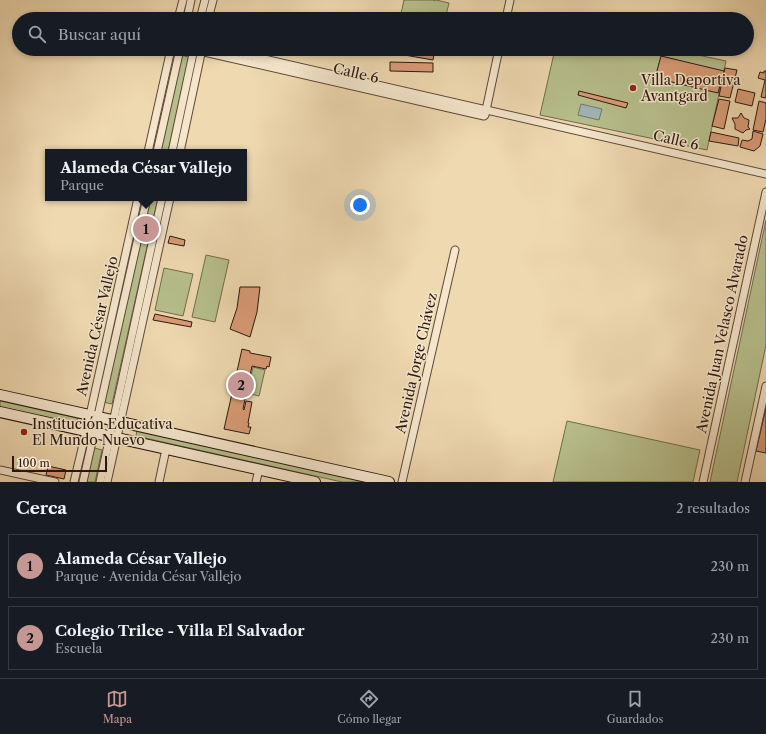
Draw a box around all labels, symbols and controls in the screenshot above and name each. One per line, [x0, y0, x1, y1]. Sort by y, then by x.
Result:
search box [12, 12, 754, 56]
icon: search [26, 23, 48, 45]
text: Buscar aquí [58, 25, 141, 44]
street label: Calle 6 [331, 59, 381, 87]
place label: Villa Deportiva Avantgard [640, 71, 741, 105]
marker: Villa Deportiva Avantgard [628, 83, 638, 93]
street label: Calle 6 [651, 126, 701, 154]
popup [45, 149, 247, 201]
text: Alameda César Vallejo [60, 158, 232, 177]
text: Parque [60, 177, 104, 193]
your location [350, 195, 370, 215]
pin: 1 [133, 214, 159, 244]
street label: Avenida Juan Velasco Alvarado [692, 233, 752, 436]
street label: Avenida César Vallejo [72, 254, 122, 399]
street label: Avenida Jorge Chávez [391, 291, 441, 436]
pin: 2 [228, 370, 254, 400]
place label: Institución Educativa El Mundo Nuevo [32, 415, 173, 449]
marker: Institución Educativa El Mundo Nuevo [19, 427, 29, 437]
scale bar [12, 454, 107, 473]
text: 100 m [18, 456, 50, 470]
text: Cerca [16, 498, 67, 518]
text: 2 resultados [676, 500, 750, 516]
text: Alameda César Vallejo [55, 549, 227, 568]
text: 1 [27, 558, 33, 574]
text: 230 m [711, 558, 749, 574]
text: Parque · Avenida César Vallejo [55, 568, 241, 584]
text: Colegio Trilce - Villa El Salvador [55, 621, 305, 640]
text: 2 [26, 630, 34, 646]
text: 230 m [711, 630, 749, 646]
text: Escuela [55, 640, 102, 656]
tab: Mapa [103, 688, 132, 726]
tab: Cómo llegar [337, 688, 401, 726]
tab: Guardados [607, 688, 663, 726]

